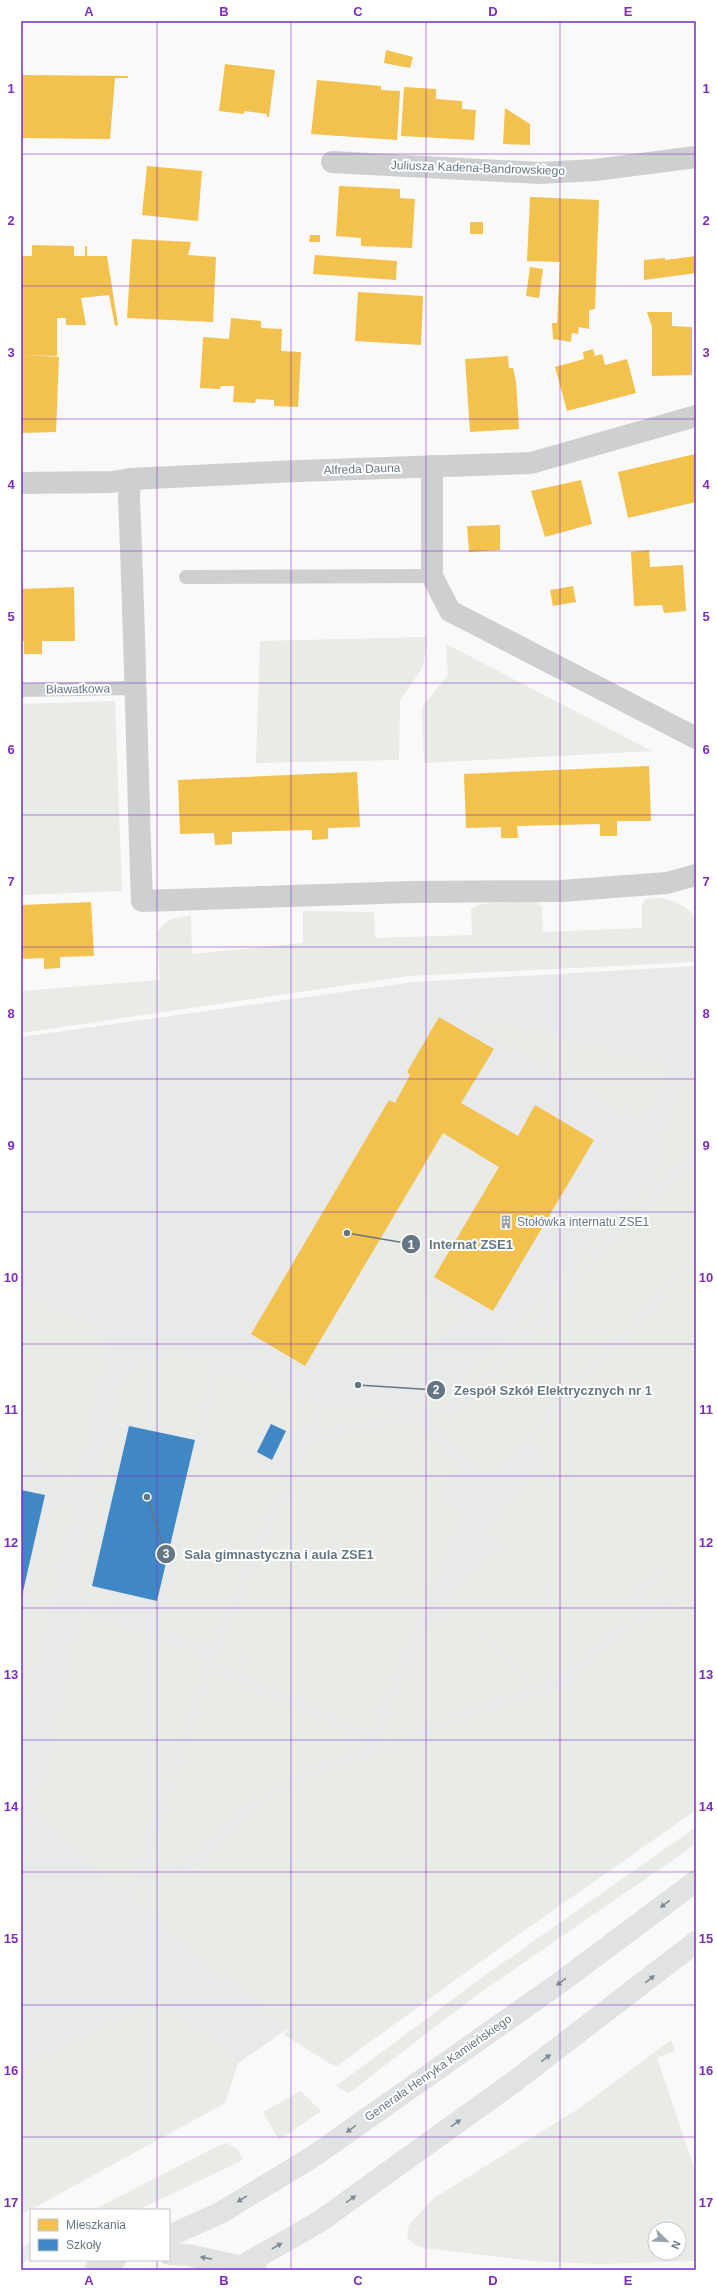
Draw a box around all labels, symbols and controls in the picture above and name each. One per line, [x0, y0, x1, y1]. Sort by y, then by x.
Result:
text: A [84, 4, 94, 19]
text: B [219, 4, 229, 19]
text: C [353, 4, 363, 19]
text: D [488, 4, 498, 19]
text: E [624, 4, 633, 19]
text: 1 [7, 81, 15, 96]
text: 1 [702, 81, 710, 96]
street label: Juliusza Kadena-Bandrowskiego [391, 158, 566, 178]
text: 2 [7, 213, 15, 228]
text: 2 [702, 213, 710, 228]
text: 3 [7, 345, 15, 360]
text: 3 [702, 345, 710, 360]
street label: Alfreda Dauna [323, 461, 401, 477]
text: 4 [7, 477, 15, 492]
text: 4 [702, 477, 710, 492]
text: 5 [7, 609, 15, 624]
text: 5 [702, 609, 710, 624]
street label: Bławatkowa [46, 681, 110, 697]
text: 6 [7, 742, 15, 757]
text: 6 [702, 742, 710, 757]
text: 7 [7, 874, 15, 889]
text: 7 [702, 874, 710, 889]
text: 8 [7, 1006, 15, 1021]
text: 8 [702, 1006, 710, 1021]
text: 9 [7, 1138, 15, 1153]
text: 9 [702, 1138, 710, 1153]
building icon: Stołówka internatu ZSE1 [498, 1214, 514, 1230]
place label: Stołówka internatu ZSE1 [517, 1215, 649, 1229]
callout: Internat ZSE1 [401, 1232, 521, 1257]
text: Internat ZSE1 [429, 1237, 513, 1252]
text: 1 [408, 1238, 415, 1252]
text: 10 [4, 1270, 18, 1285]
text: 10 [699, 1270, 713, 1285]
callout: Zespół Szkół Elektrycznych nr 1 [426, 1378, 660, 1403]
text: 2 [433, 1383, 440, 1397]
text: Zespół Szkół Elektrycznych nr 1 [454, 1383, 652, 1398]
text: 11 [4, 1402, 18, 1417]
text: 11 [699, 1402, 713, 1417]
text: 12 [4, 1535, 18, 1550]
text: 12 [699, 1535, 713, 1550]
callout: Sala gimnastyczna i aula ZSE1 [156, 1542, 382, 1567]
text: 3 [163, 1547, 170, 1561]
text: Sala gimnastyczna i aula ZSE1 [184, 1547, 374, 1562]
text: 13 [4, 1667, 18, 1682]
text: 13 [699, 1667, 713, 1682]
text: 14 [4, 1799, 19, 1814]
text: 14 [699, 1799, 714, 1814]
one-way arrow [659, 1900, 670, 1909]
text: 15 [4, 1931, 18, 1946]
text: 15 [699, 1931, 713, 1946]
one-way arrow [644, 1975, 655, 1984]
one-way arrow [555, 1978, 566, 1986]
street label: Generała Henryka Kamieńskiego [362, 2012, 514, 2124]
one-way arrow [541, 2053, 552, 2062]
text: 16 [4, 2063, 18, 2078]
text: 16 [699, 2063, 713, 2078]
one-way arrow [451, 2119, 462, 2127]
one-way arrow [345, 2125, 356, 2133]
text: 17 [4, 2195, 18, 2210]
one-way arrow [345, 2195, 356, 2203]
text: 17 [699, 2195, 713, 2210]
one-way arrow [236, 2196, 248, 2203]
legend [30, 2209, 170, 2261]
text: Mieszkania [66, 2218, 126, 2232]
north arrow [647, 2221, 687, 2261]
text: Szkoły [66, 2238, 101, 2252]
text: N [669, 2239, 683, 2251]
one-way arrow [271, 2243, 283, 2250]
one-way arrow [200, 2255, 212, 2261]
text: A [84, 2273, 94, 2288]
text: B [219, 2273, 229, 2288]
text: C [353, 2273, 363, 2288]
text: D [488, 2273, 498, 2288]
text: E [624, 2273, 633, 2288]

